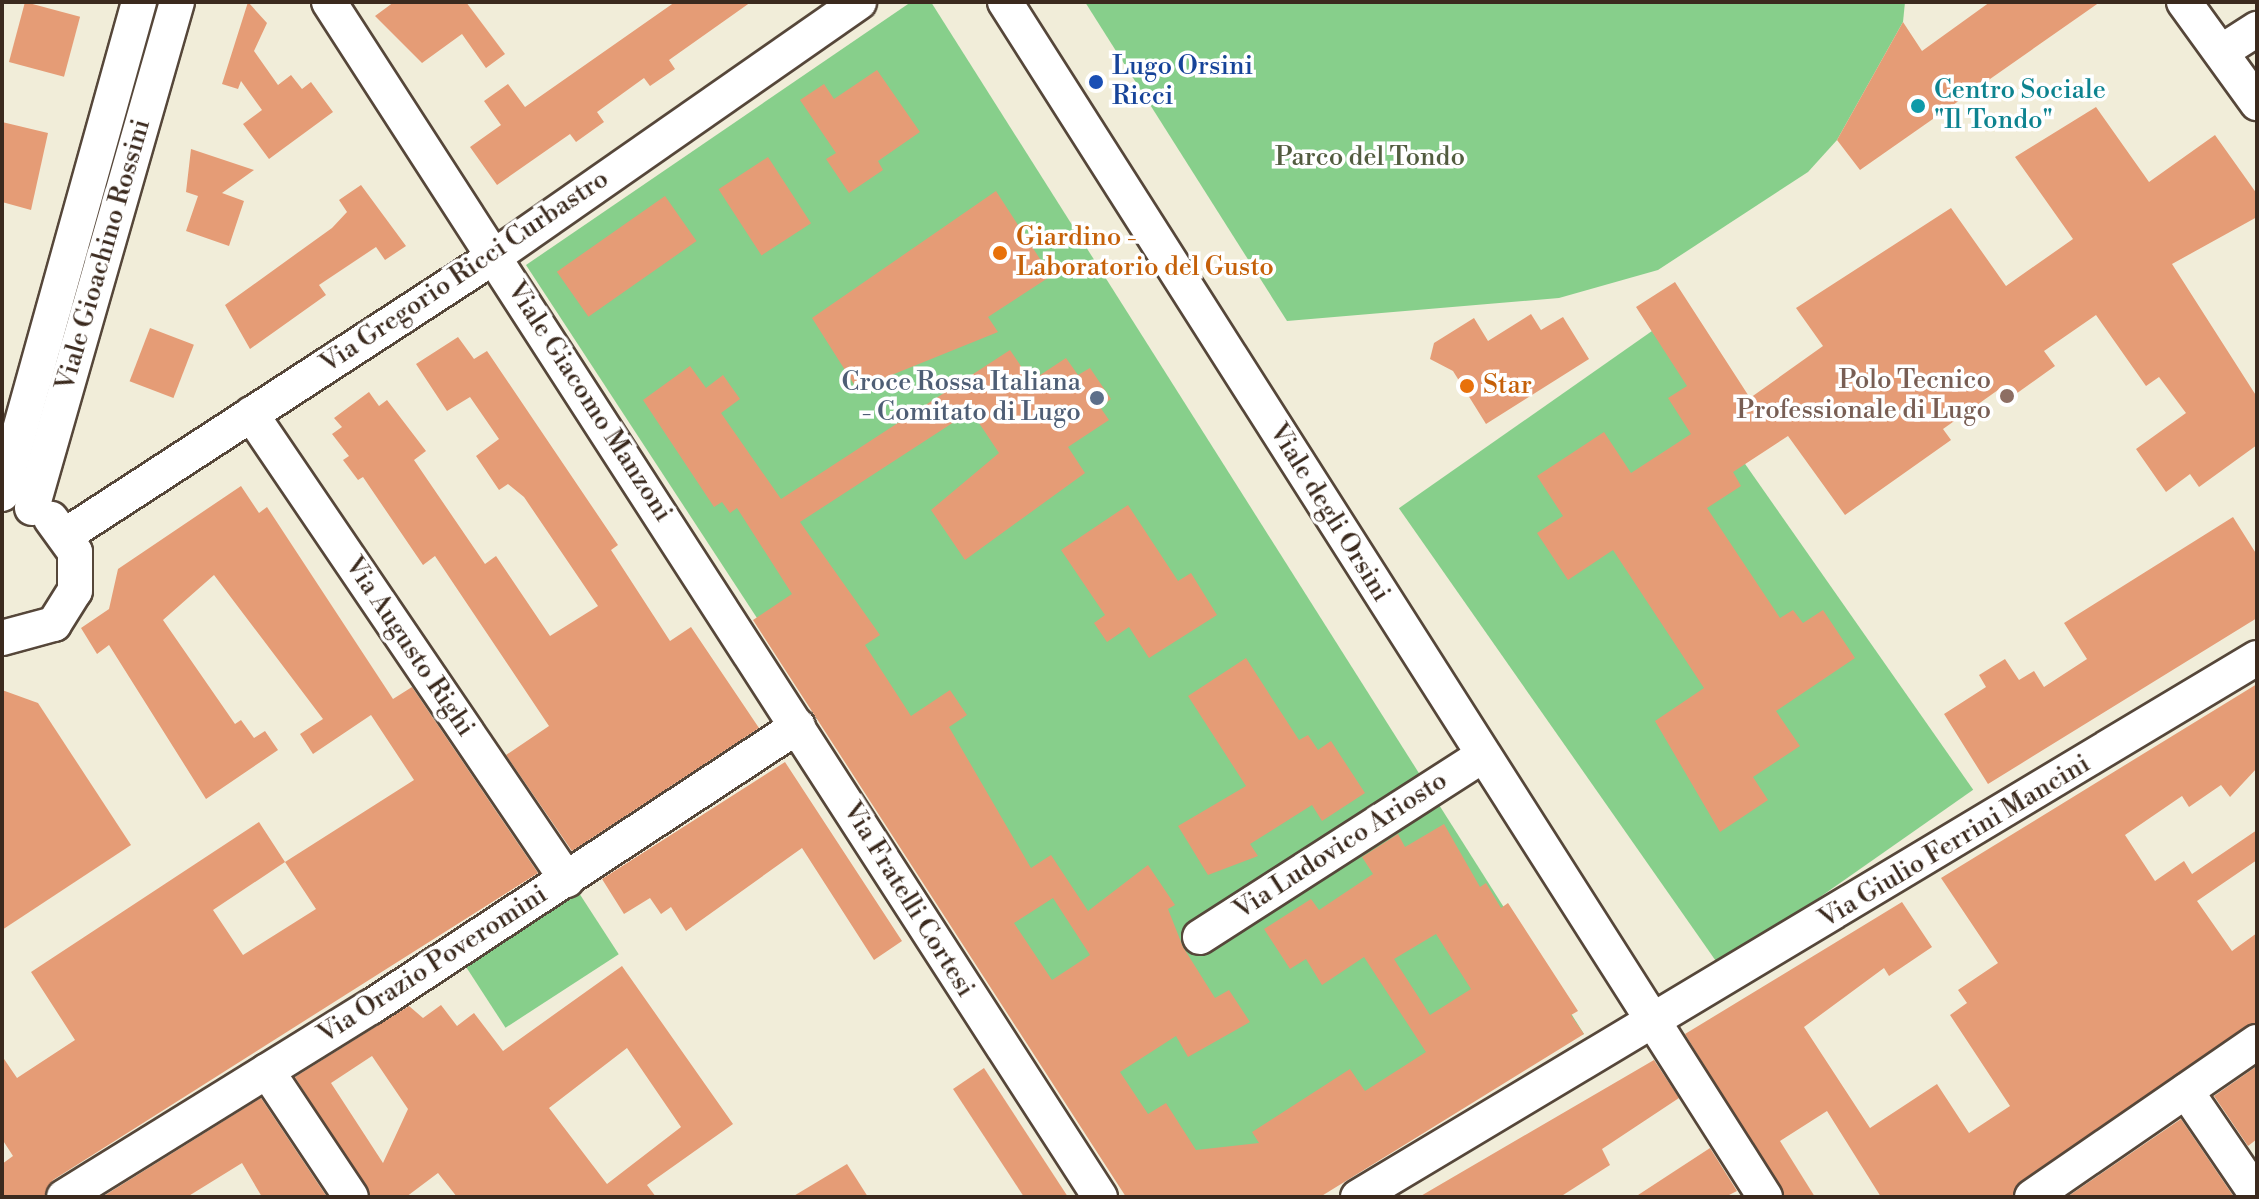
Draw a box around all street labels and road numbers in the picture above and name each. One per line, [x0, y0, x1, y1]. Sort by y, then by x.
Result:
street label: Viale Gioachino Rossini [50, 116, 158, 394]
street label: Via Gregorio Ricci Curbastro [315, 164, 615, 380]
street label: Viale Giacomo Manzoni [500, 276, 678, 528]
street label: Viale degli Orsini [1262, 418, 1396, 608]
street label: Via Augusto Righi [337, 551, 481, 743]
street label: Via Giulio Ferrini Mancini [1814, 749, 2096, 935]
street label: Via Ludovico Ariosto [1229, 765, 1453, 927]
street label: Via Fratelli Cortesi [836, 797, 980, 1003]
street label: Via Orazio Poveromini [313, 879, 553, 1051]

